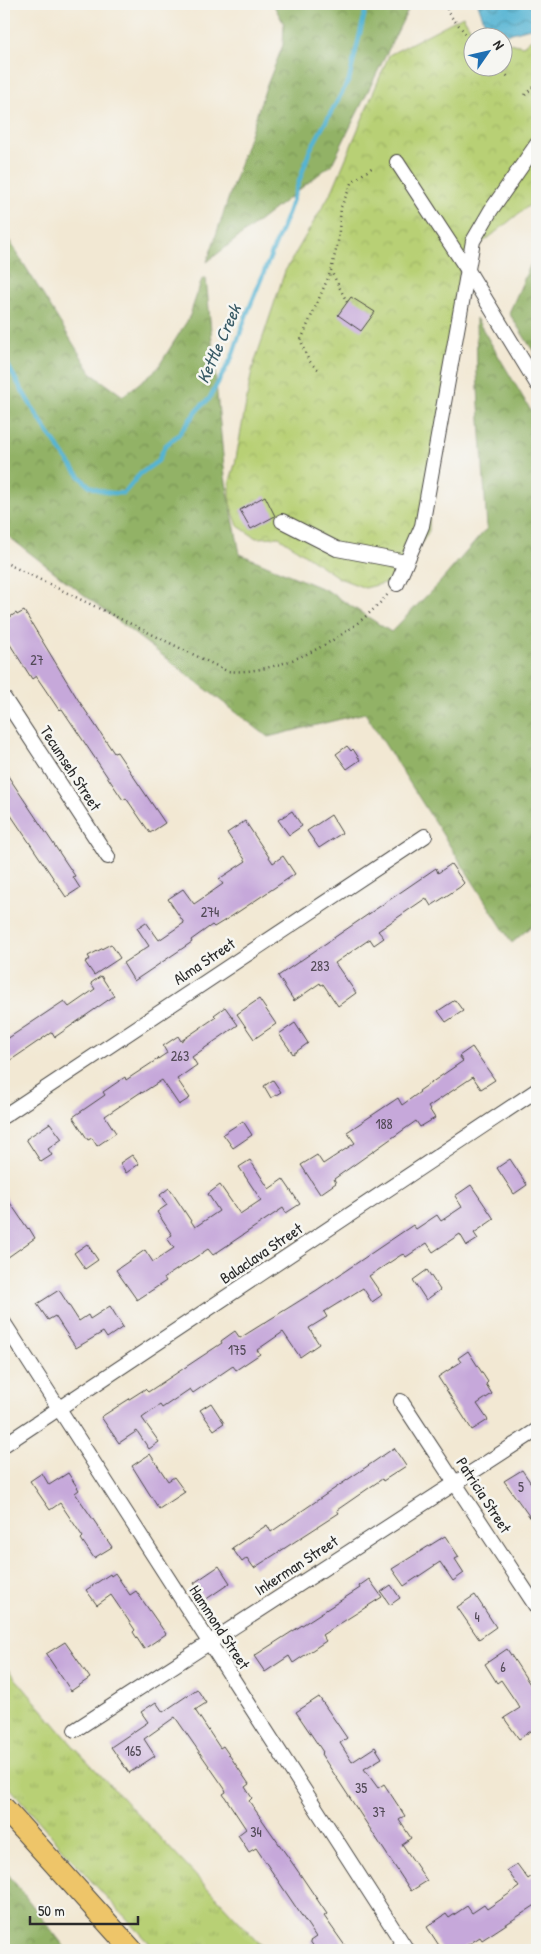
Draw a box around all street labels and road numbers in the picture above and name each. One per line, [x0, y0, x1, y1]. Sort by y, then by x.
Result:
street label: Tecumseh Street [35, 721, 107, 815]
street label: Alma Street [169, 932, 240, 990]
street label: Balaclava Street [215, 1217, 307, 1289]
street label: Patricia Street [451, 1453, 517, 1538]
street label: Inkerman Street [250, 1530, 342, 1600]
street label: Hammond Street [185, 1581, 256, 1674]

